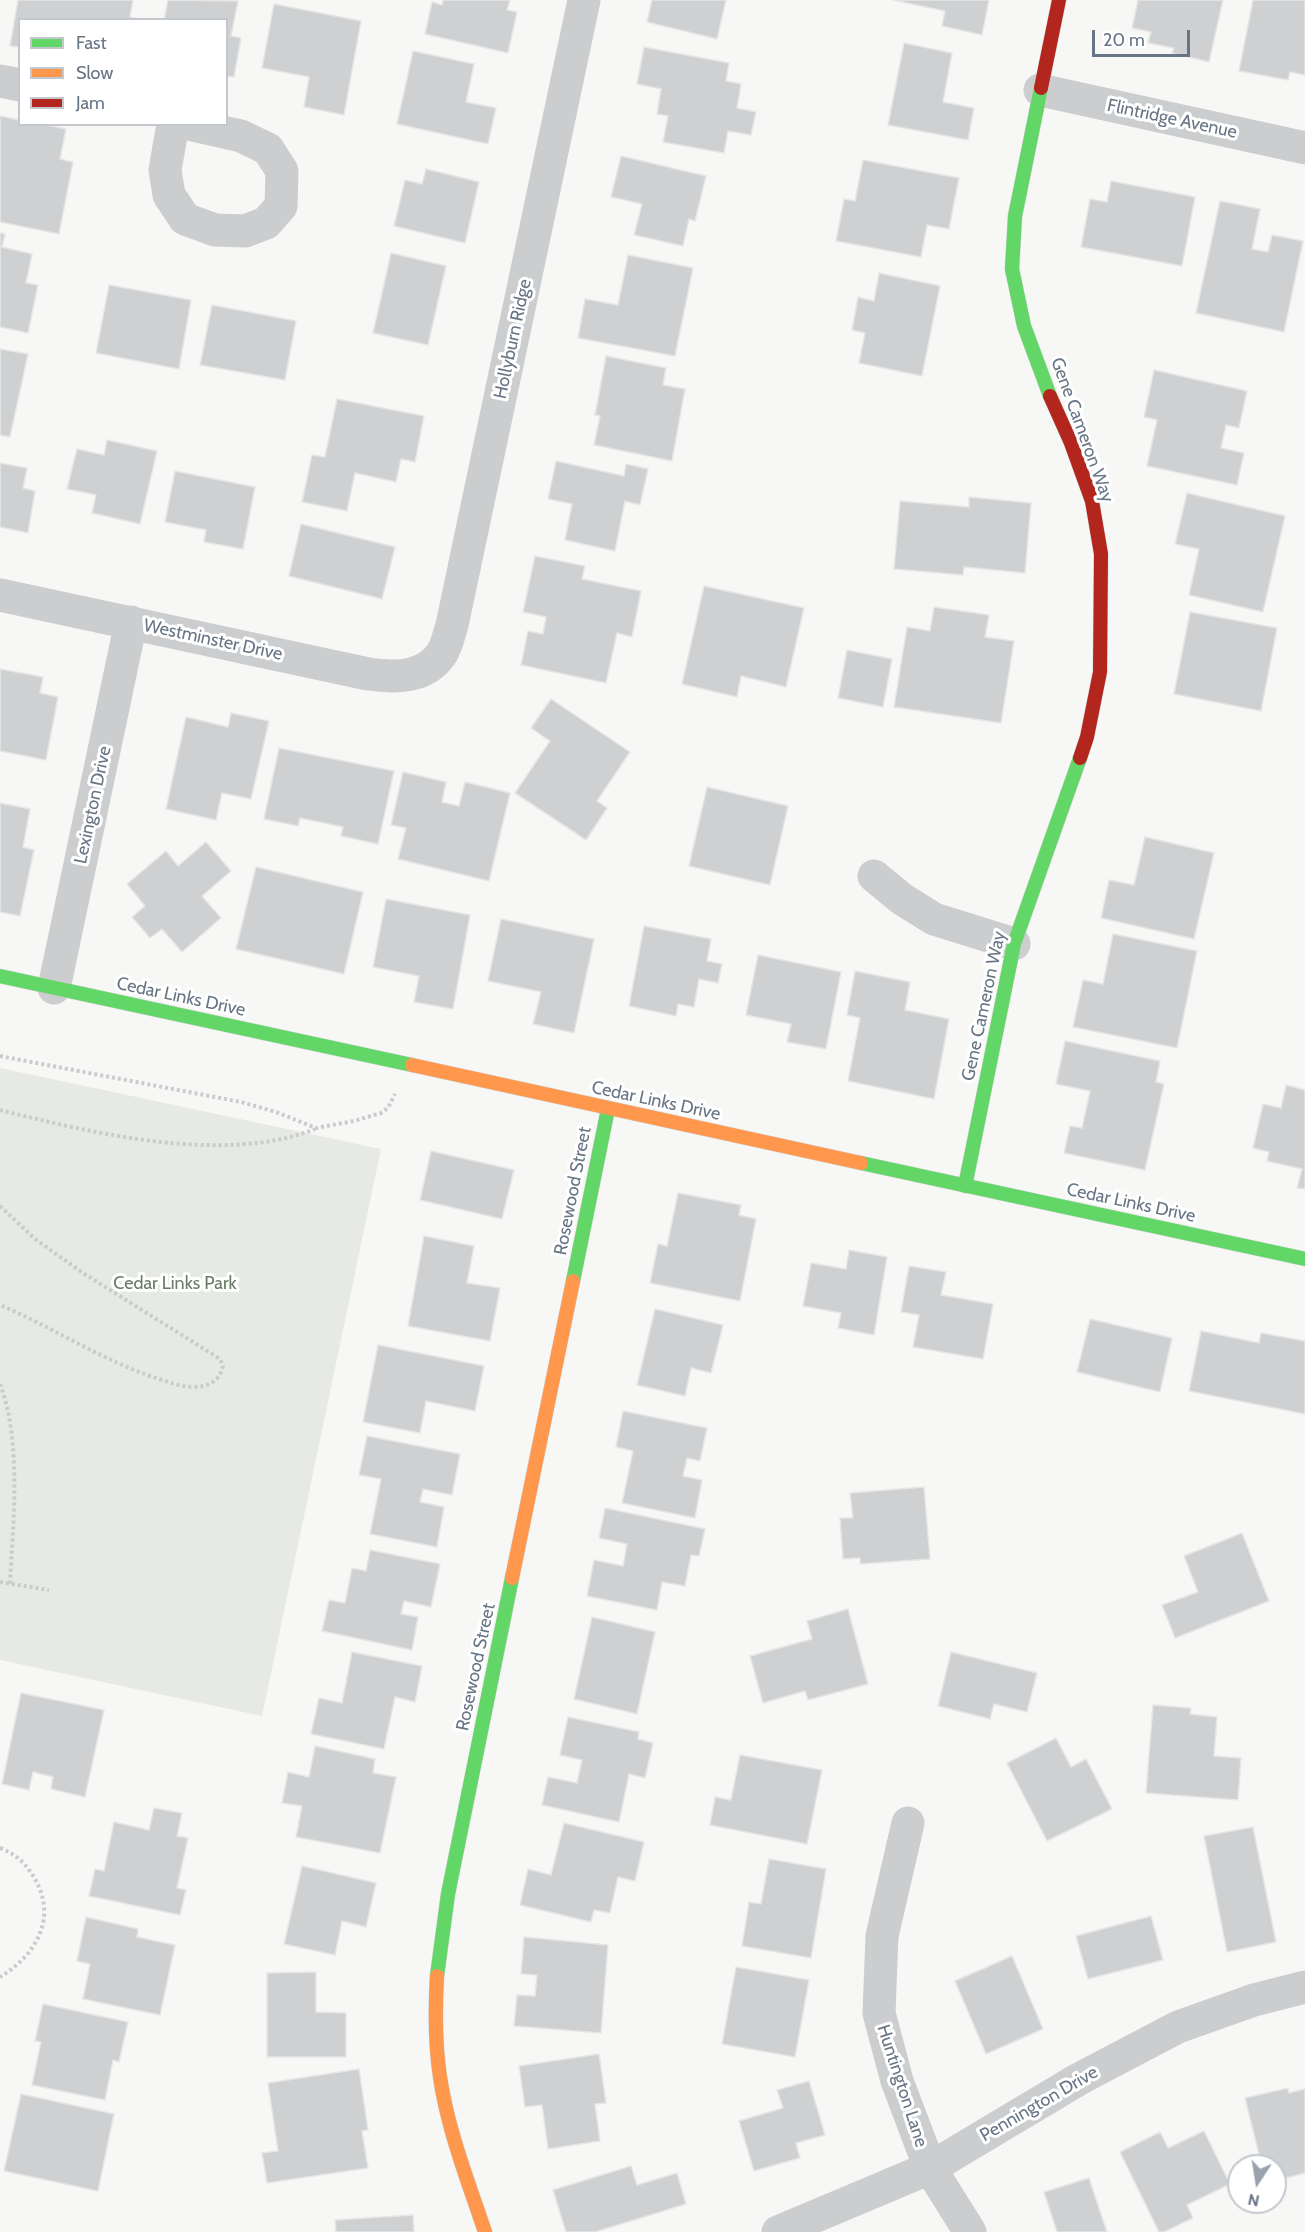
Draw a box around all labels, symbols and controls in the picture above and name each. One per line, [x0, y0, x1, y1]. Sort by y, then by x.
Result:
legend [18, 18, 228, 126]
scale bar [1095, 18, 1192, 56]
text: 20 m [1103, 29, 1145, 51]
text: Fast [76, 32, 107, 54]
text: Slow [76, 62, 113, 84]
text: Jam [76, 92, 105, 114]
street label: Flintridge Avenue [1105, 95, 1239, 143]
street label: Hollyburn Ridge [490, 277, 536, 401]
street label: Gene Cameron Way [1046, 355, 1118, 505]
street label: Westminster Drive [142, 615, 284, 665]
street label: Lexington Drive [70, 744, 116, 866]
street label: Gene Cameron Way [958, 929, 1010, 1083]
street label: Cedar Links Drive [115, 973, 247, 1021]
street label: Cedar Links Drive [590, 1077, 722, 1125]
street label: Rosewood Street [550, 1125, 596, 1257]
street label: Cedar Links Drive [1065, 1179, 1197, 1227]
park label: Cedar Links Park [113, 1273, 237, 1295]
street label: Rosewood Street [452, 1601, 500, 1733]
street label: Huntington Lane [872, 2022, 932, 2150]
street label: Pennington Drive [976, 2061, 1102, 2147]
north arrow [1227, 2154, 1287, 2214]
text: N [1246, 2190, 1261, 2211]

